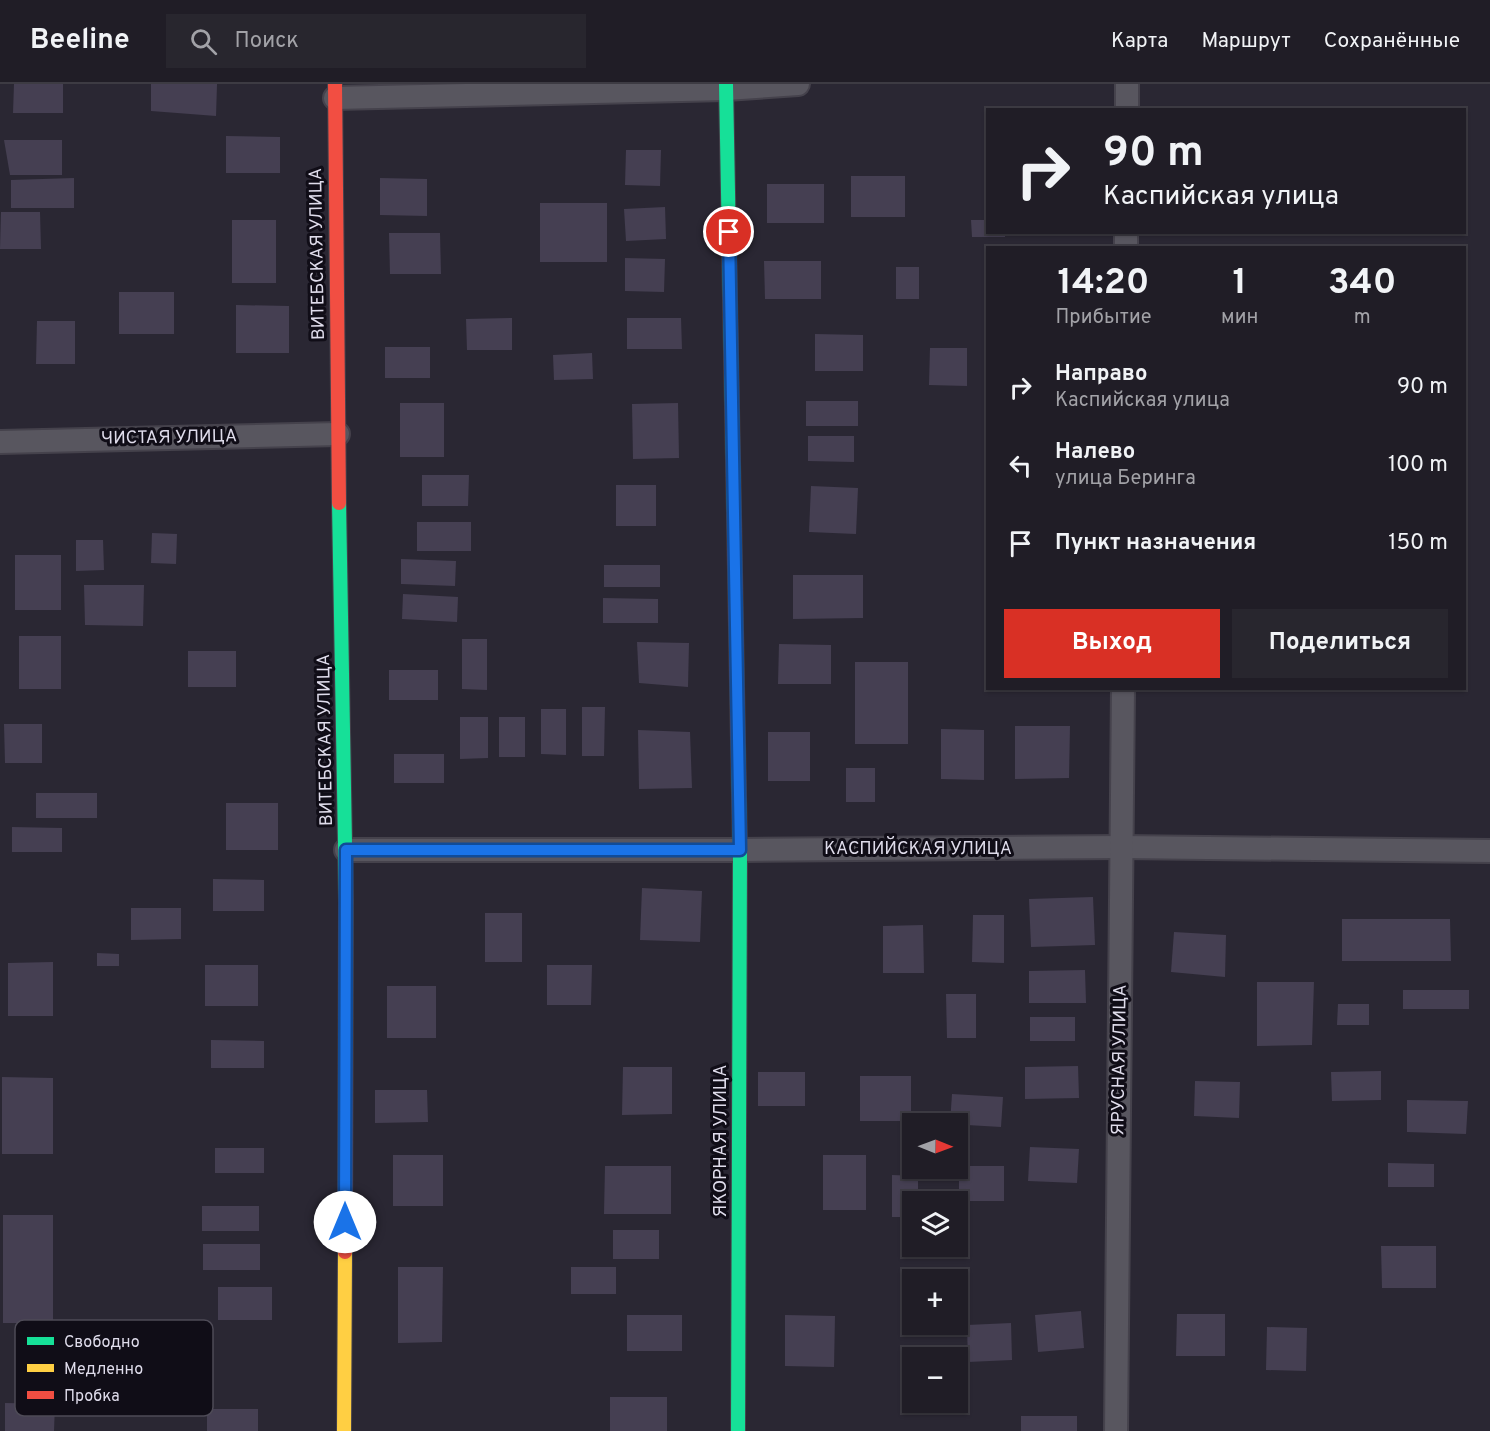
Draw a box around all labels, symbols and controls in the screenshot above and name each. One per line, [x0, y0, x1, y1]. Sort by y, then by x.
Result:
search box [166, 14, 586, 68]
text: Beeline [30, 23, 130, 59]
icon: search [187, 25, 220, 58]
text: Поиск [235, 28, 299, 55]
text: Карта [1111, 28, 1168, 55]
text: Маршрут [1201, 28, 1291, 55]
text: Сохранённые [1324, 28, 1460, 55]
text: 90 m [1103, 128, 1204, 181]
icon: right [1004, 132, 1082, 210]
street label: ВИТЕБСКАЯ УЛИЦА [305, 168, 331, 340]
text: Каспийская улица [1103, 180, 1339, 214]
pin [703, 206, 754, 257]
icon: arrive [712, 215, 745, 248]
text: 14:20 [1058, 261, 1150, 307]
text: 1 [1233, 261, 1247, 307]
text: 340 [1328, 261, 1396, 307]
text: Прибытие [1056, 305, 1152, 331]
text: мин [1221, 305, 1258, 331]
text: m [1354, 305, 1371, 331]
text: Направо [1055, 361, 1147, 388]
icon: right [1004, 371, 1037, 404]
text: 90 m [1397, 374, 1448, 401]
text: Каспийская улица [1055, 388, 1230, 414]
street label: ЧИСТАЯ УЛИЦА [101, 425, 237, 451]
text: Налево [1055, 439, 1135, 466]
icon: left [1004, 449, 1037, 482]
text: 100 m [1388, 452, 1448, 479]
text: улица Беринга [1055, 466, 1196, 492]
icon: arrive [1004, 527, 1037, 560]
text: Пункт назначения [1055, 530, 1256, 557]
text: 150 m [1388, 530, 1448, 557]
button: Выход [1004, 609, 1220, 678]
button: Поделиться [1232, 609, 1448, 678]
street label: ВИТЕБСКАЯ УЛИЦА [313, 654, 339, 826]
street label: КАСПИЙСКАЯ УЛИЦА [824, 836, 1012, 861]
street label: ЯРУСНАЯ УЛИЦА [1107, 984, 1133, 1136]
street label: ЯКОРНАЯ УЛИЦА [710, 1065, 733, 1217]
north arrow [902, 1113, 968, 1179]
map controls [902, 1113, 968, 1413]
position arrow [313, 1190, 377, 1254]
button: layers [902, 1191, 968, 1257]
button: + [902, 1269, 968, 1335]
legend [15, 1320, 213, 1416]
text: Свободно [64, 1333, 140, 1353]
button: − [902, 1347, 968, 1413]
text: Медленно [64, 1360, 143, 1380]
text: Пробка [64, 1387, 120, 1407]

